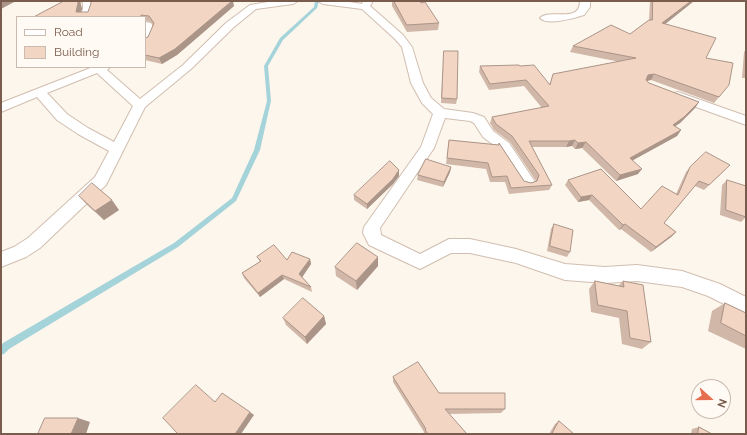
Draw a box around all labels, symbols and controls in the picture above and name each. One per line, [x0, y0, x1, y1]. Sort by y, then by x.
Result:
legend [16, 16, 146, 68]
text: Road [54, 25, 83, 39]
text: Building [54, 45, 100, 59]
north arrow [691, 379, 731, 419]
text: N [714, 397, 729, 409]

